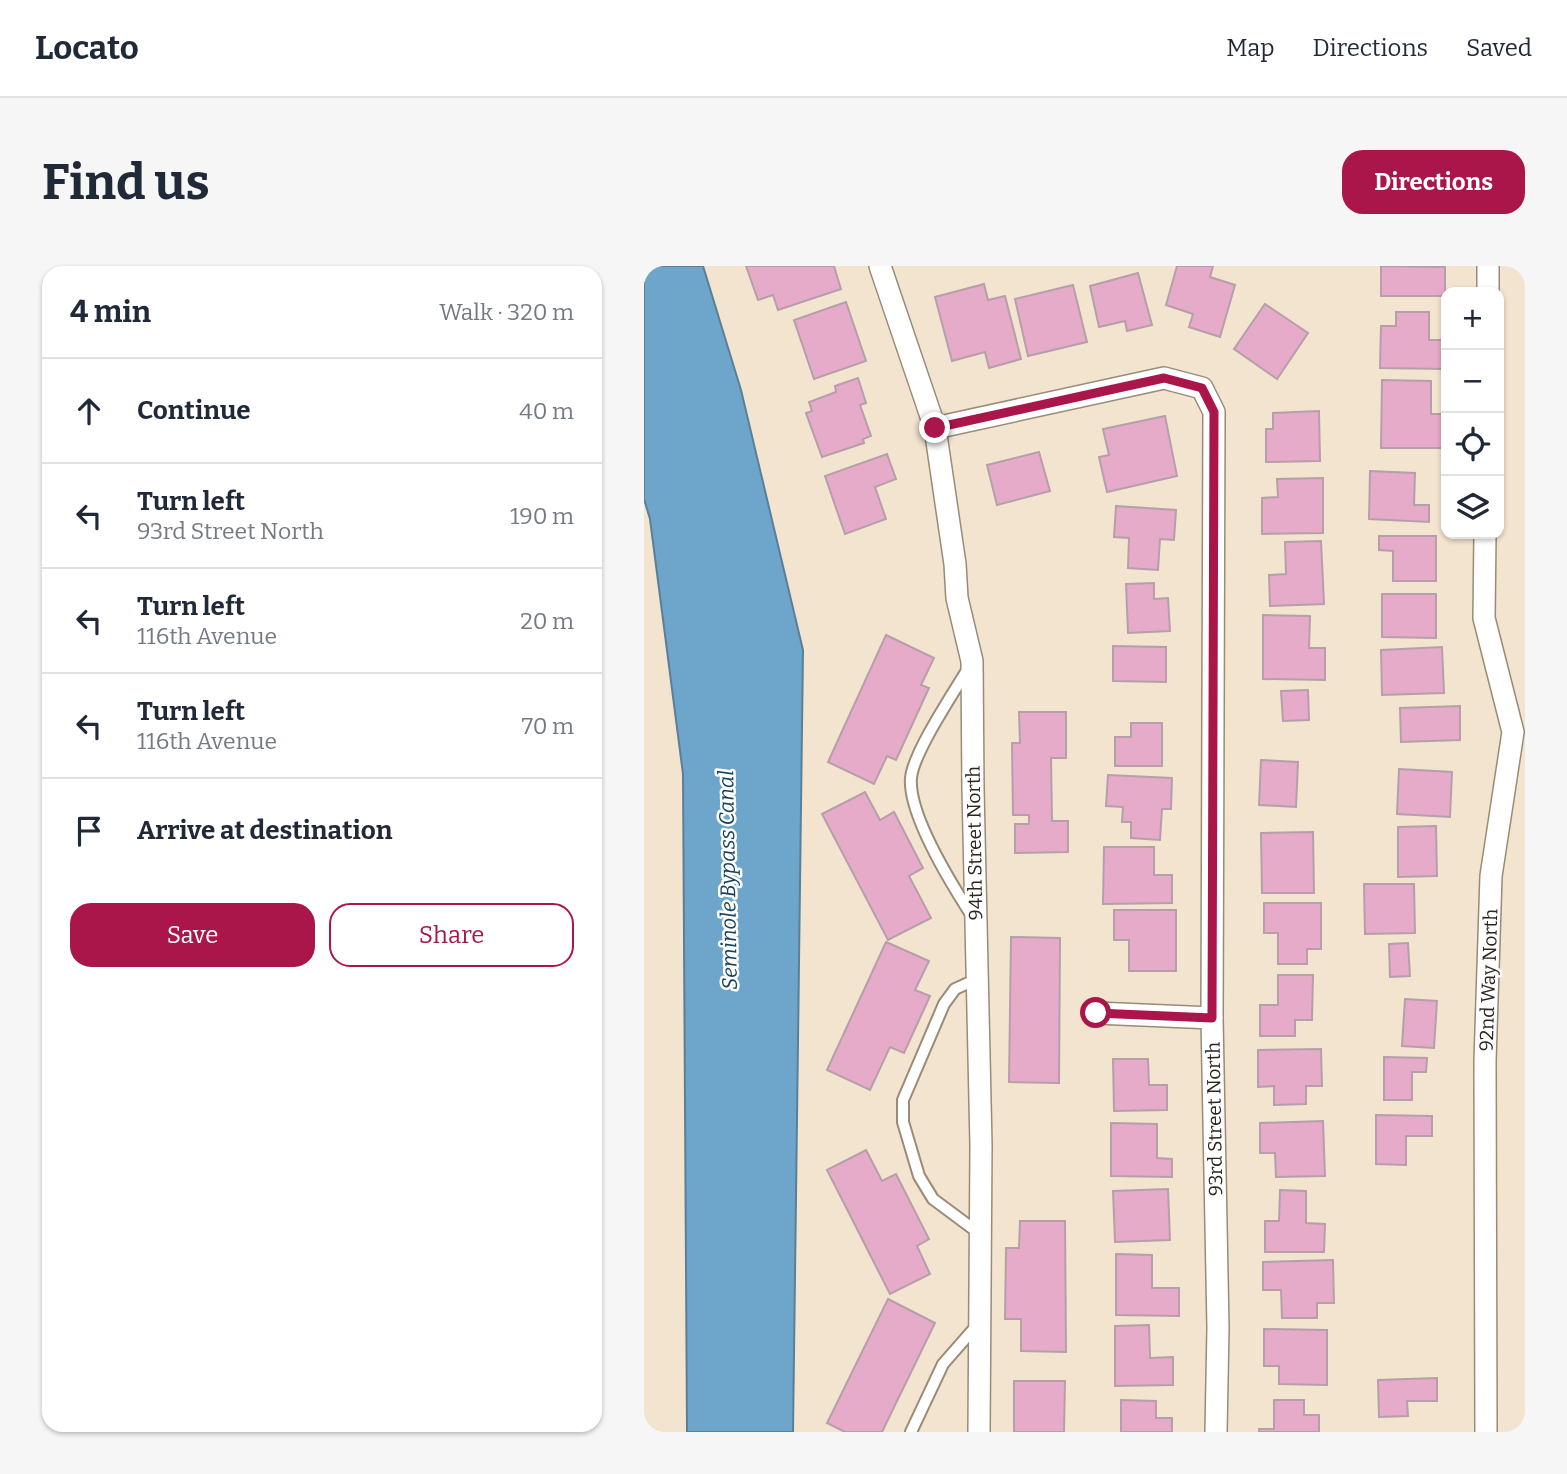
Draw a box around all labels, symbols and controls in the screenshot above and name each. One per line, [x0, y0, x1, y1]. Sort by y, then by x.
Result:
text: Locato [35, 28, 139, 68]
text: Map [1226, 34, 1275, 62]
text: Directions [1313, 34, 1428, 62]
text: Saved [1466, 34, 1532, 62]
button: Directions [1342, 150, 1525, 214]
text: Find us [42, 153, 210, 212]
map controls [1441, 287, 1504, 539]
button: + [1441, 287, 1504, 350]
text: 4 min [70, 294, 151, 330]
text: Walk · 320 m [439, 298, 574, 326]
button: − [1441, 350, 1504, 413]
icon: ahead [70, 392, 108, 430]
text: Continue [137, 395, 251, 426]
text: 40 m [519, 397, 574, 425]
route end [919, 412, 950, 443]
button: locate [1441, 413, 1504, 476]
button: layers [1441, 476, 1504, 539]
text: Turn left [137, 486, 245, 517]
icon: left [70, 497, 108, 535]
text: 190 m [510, 502, 574, 530]
text: 93rd Street North [137, 517, 324, 545]
text: Turn left [137, 591, 245, 622]
icon: left [70, 602, 108, 640]
text: 20 m [520, 607, 574, 635]
text: 116th Avenue [137, 622, 277, 650]
text: Turn left [137, 696, 245, 727]
icon: left [70, 707, 108, 745]
text: 70 m [522, 712, 574, 740]
text: 116th Avenue [137, 727, 277, 755]
street label: 94th Street North [962, 765, 987, 920]
water label: Seminole Bypass Canal [713, 770, 743, 990]
icon: arrive [70, 812, 108, 850]
text: Arrive at destination [137, 815, 392, 846]
button: Save [70, 903, 315, 967]
button: Share [329, 903, 574, 967]
street label: 92nd Way North [1475, 908, 1502, 1052]
route start [1080, 997, 1111, 1028]
street label: 93rd Street North [1202, 1042, 1227, 1196]

